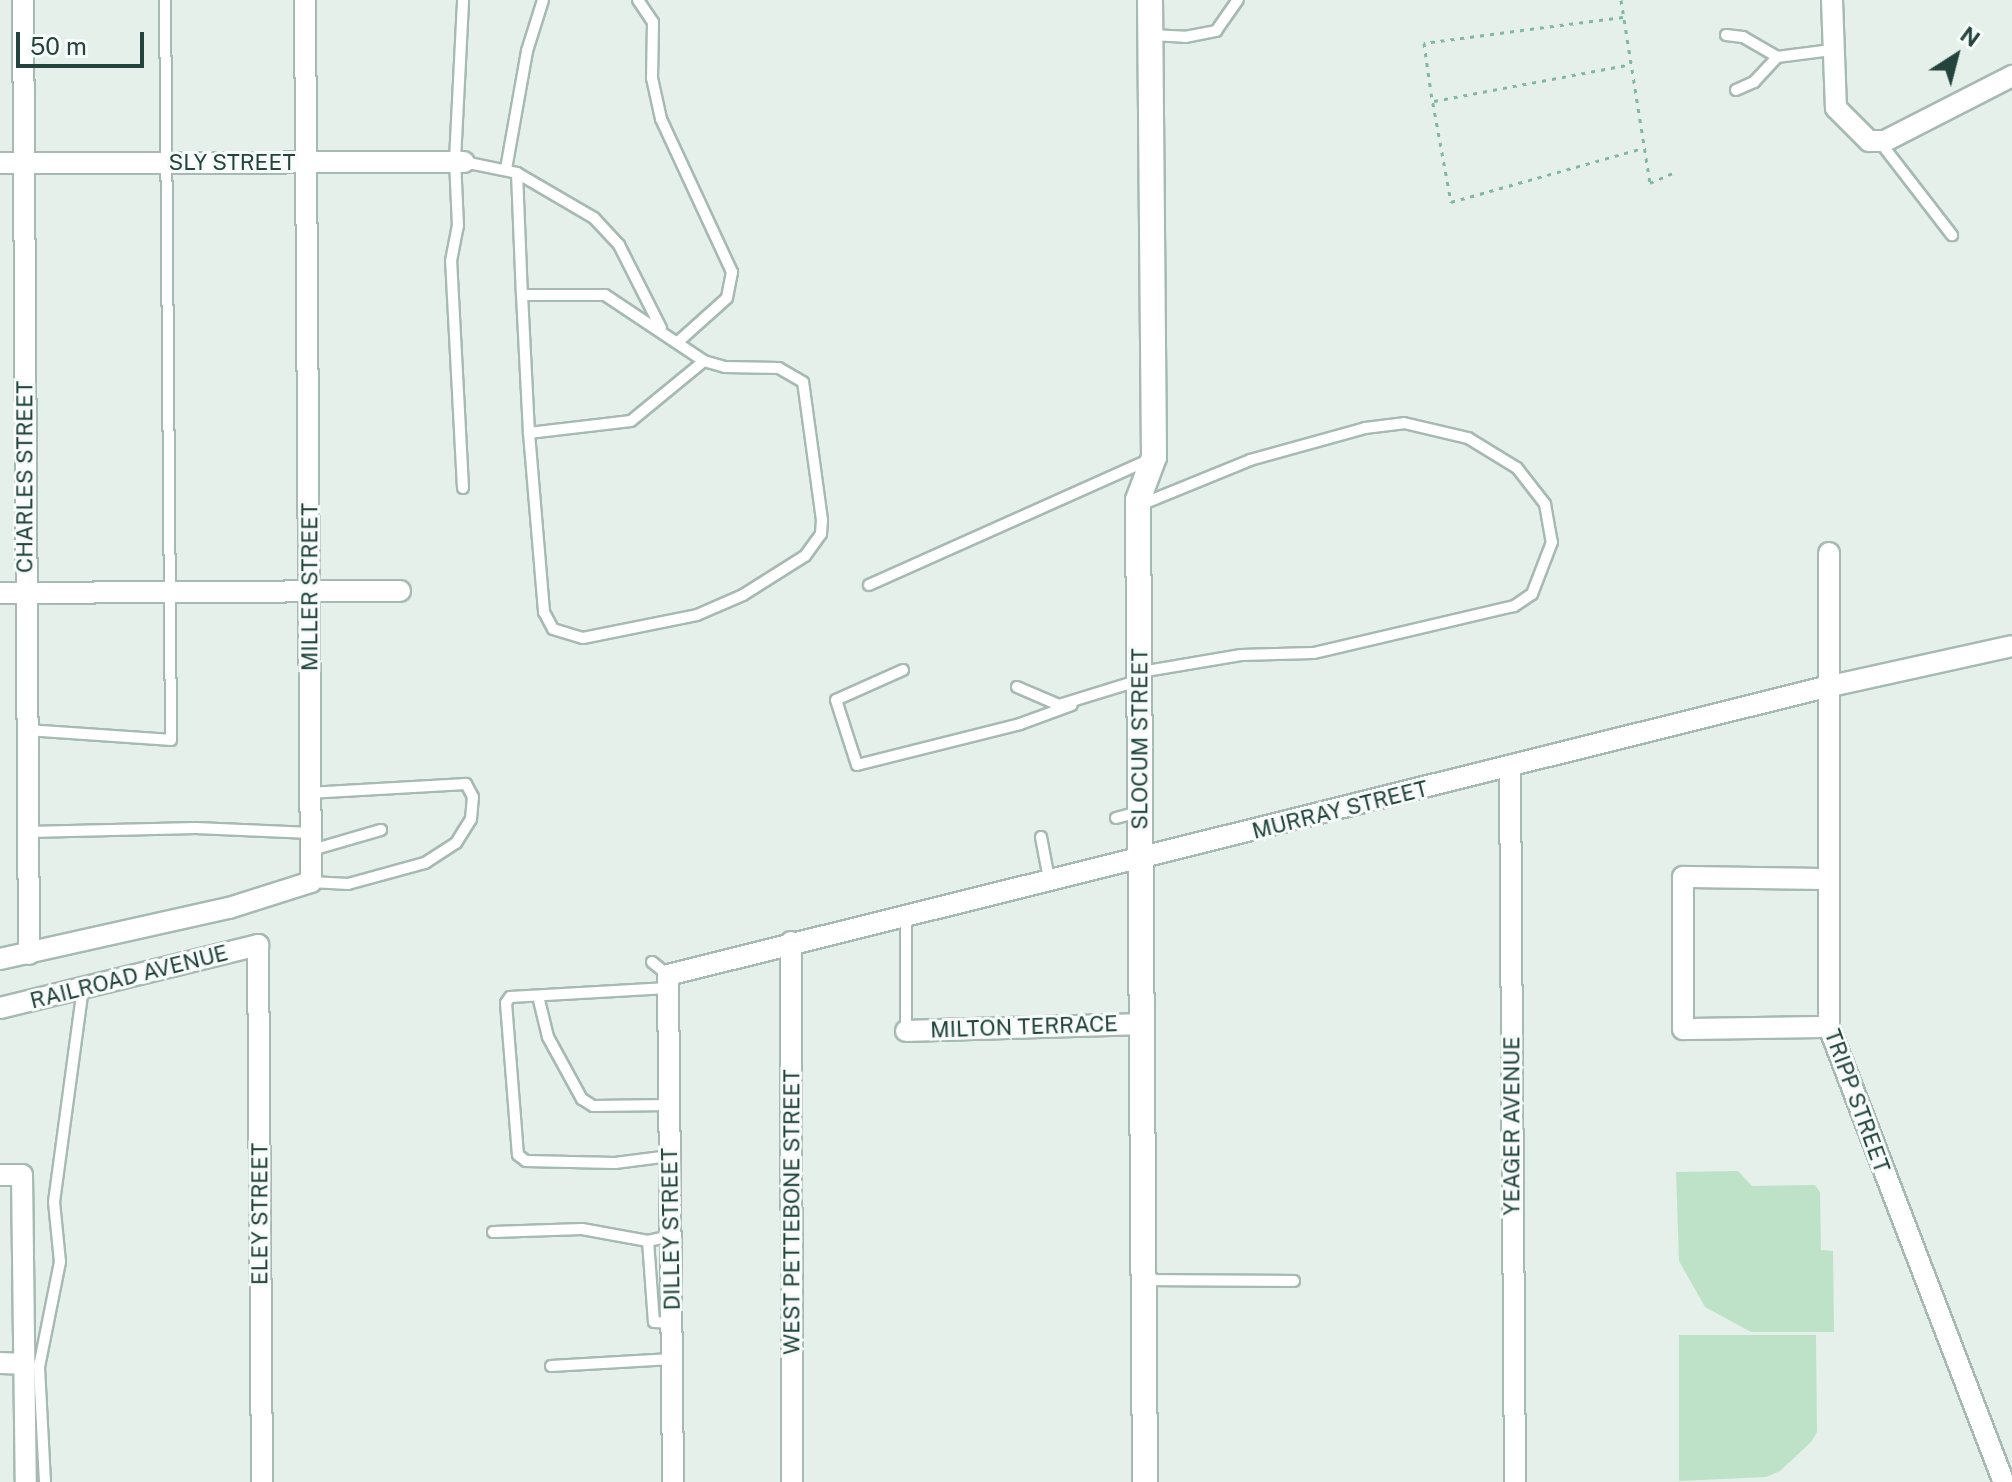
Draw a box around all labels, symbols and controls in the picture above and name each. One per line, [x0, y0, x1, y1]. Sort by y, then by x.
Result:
scale bar [20, 16, 148, 66]
north arrow [1916, 16, 1996, 96]
text: N [1956, 21, 1985, 52]
text: 50 m [30, 32, 87, 60]
street label: SLY STREET [168, 150, 296, 176]
street label: CHARLES STREET [12, 381, 38, 573]
street label: MILLER STREET [297, 503, 323, 671]
street label: SLOCUM STREET [1127, 648, 1153, 830]
street label: MURRAY STREET [1249, 775, 1431, 845]
street label: RAILROAD AVENUE [27, 940, 231, 1014]
street label: MILTON TERRACE [930, 1011, 1118, 1043]
street label: TRIPP STREET [1819, 1026, 1895, 1176]
street label: YEAGER AVENUE [1499, 1036, 1525, 1216]
street label: WEST PETTEBONE STREET [779, 1069, 805, 1355]
street label: ELEY STREET [247, 1143, 273, 1285]
street label: DILLEY STREET [656, 1147, 686, 1311]

